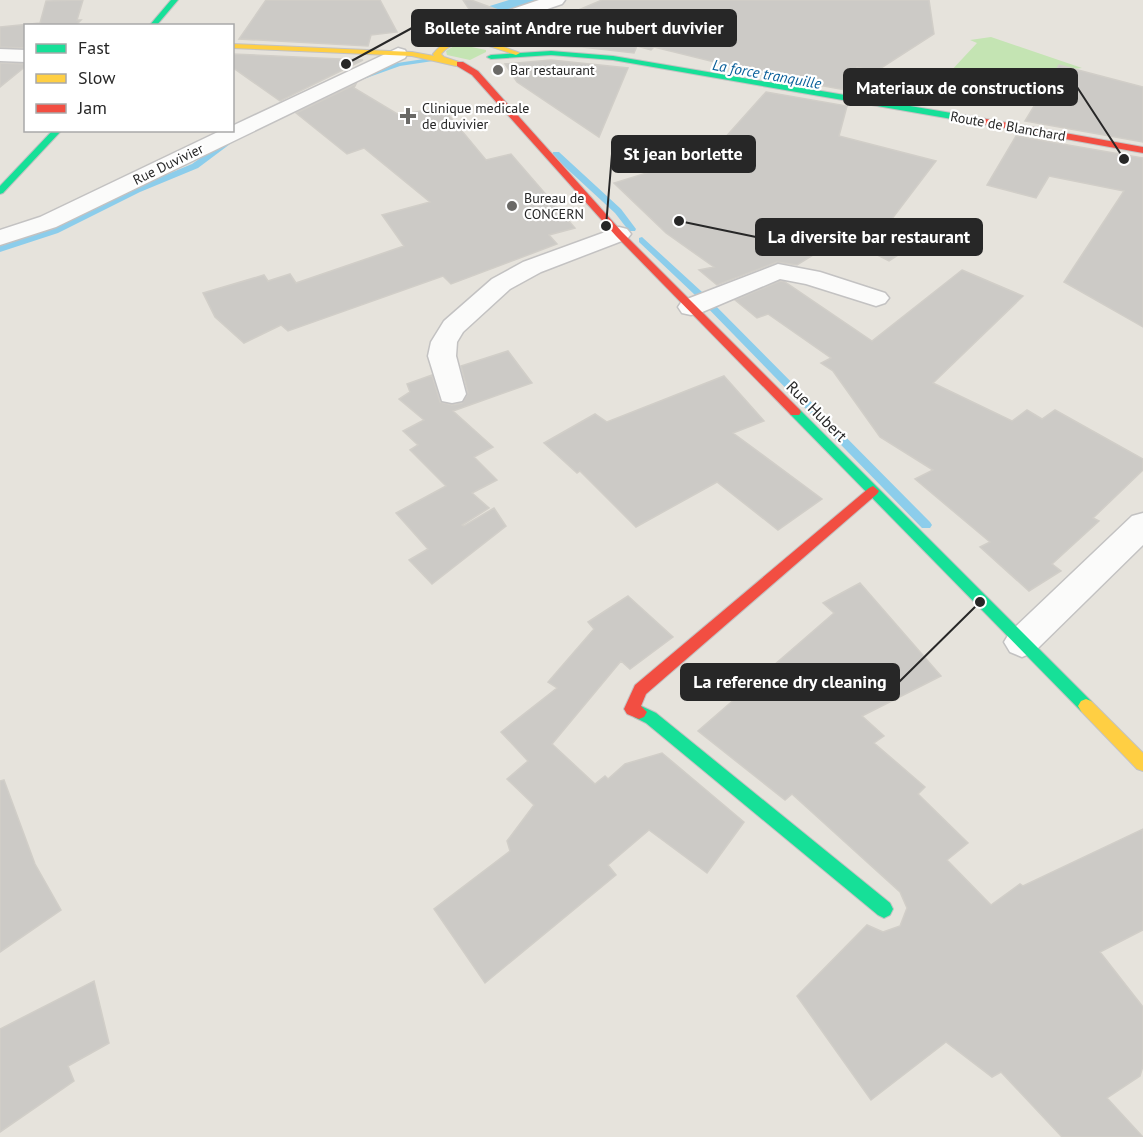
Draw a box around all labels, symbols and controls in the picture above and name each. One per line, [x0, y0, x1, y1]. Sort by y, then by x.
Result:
callout: Bollete saint Andre rue hubert duvivier [412, 10, 736, 46]
text: Bollete saint Andre rue hubert duvivier [424, 16, 724, 39]
legend [24, 24, 234, 132]
text: Fast [78, 36, 110, 59]
water label: La force tranquille [711, 55, 823, 93]
place label: Bar restaurant [510, 61, 595, 79]
marker: Bar restaurant [491, 63, 505, 77]
text: Slow [78, 66, 116, 89]
callout: Materiaux de constructions [844, 69, 1077, 105]
text: Materiaux de constructions [856, 76, 1064, 99]
text: Jam [77, 96, 107, 119]
place label: Clinique medicale de duvivier [422, 99, 529, 133]
marker: Clinique medicale de duvivier [399, 107, 417, 125]
street label: Route de Blanchard [949, 107, 1067, 145]
callout: St jean borlette [612, 136, 755, 172]
street label: Rue Duvivier [130, 139, 206, 189]
text: St jean borlette [623, 142, 743, 165]
place label: Bureau de CONCERN [524, 189, 584, 223]
marker: Bureau de CONCERN [505, 199, 519, 213]
callout: La diversite bar restaurant [756, 219, 982, 255]
text: La diversite bar restaurant [768, 225, 971, 248]
street label: Rue Hubert [782, 376, 852, 446]
callout: La reference dry cleaning [681, 664, 899, 700]
text: La reference dry cleaning [693, 670, 887, 693]

